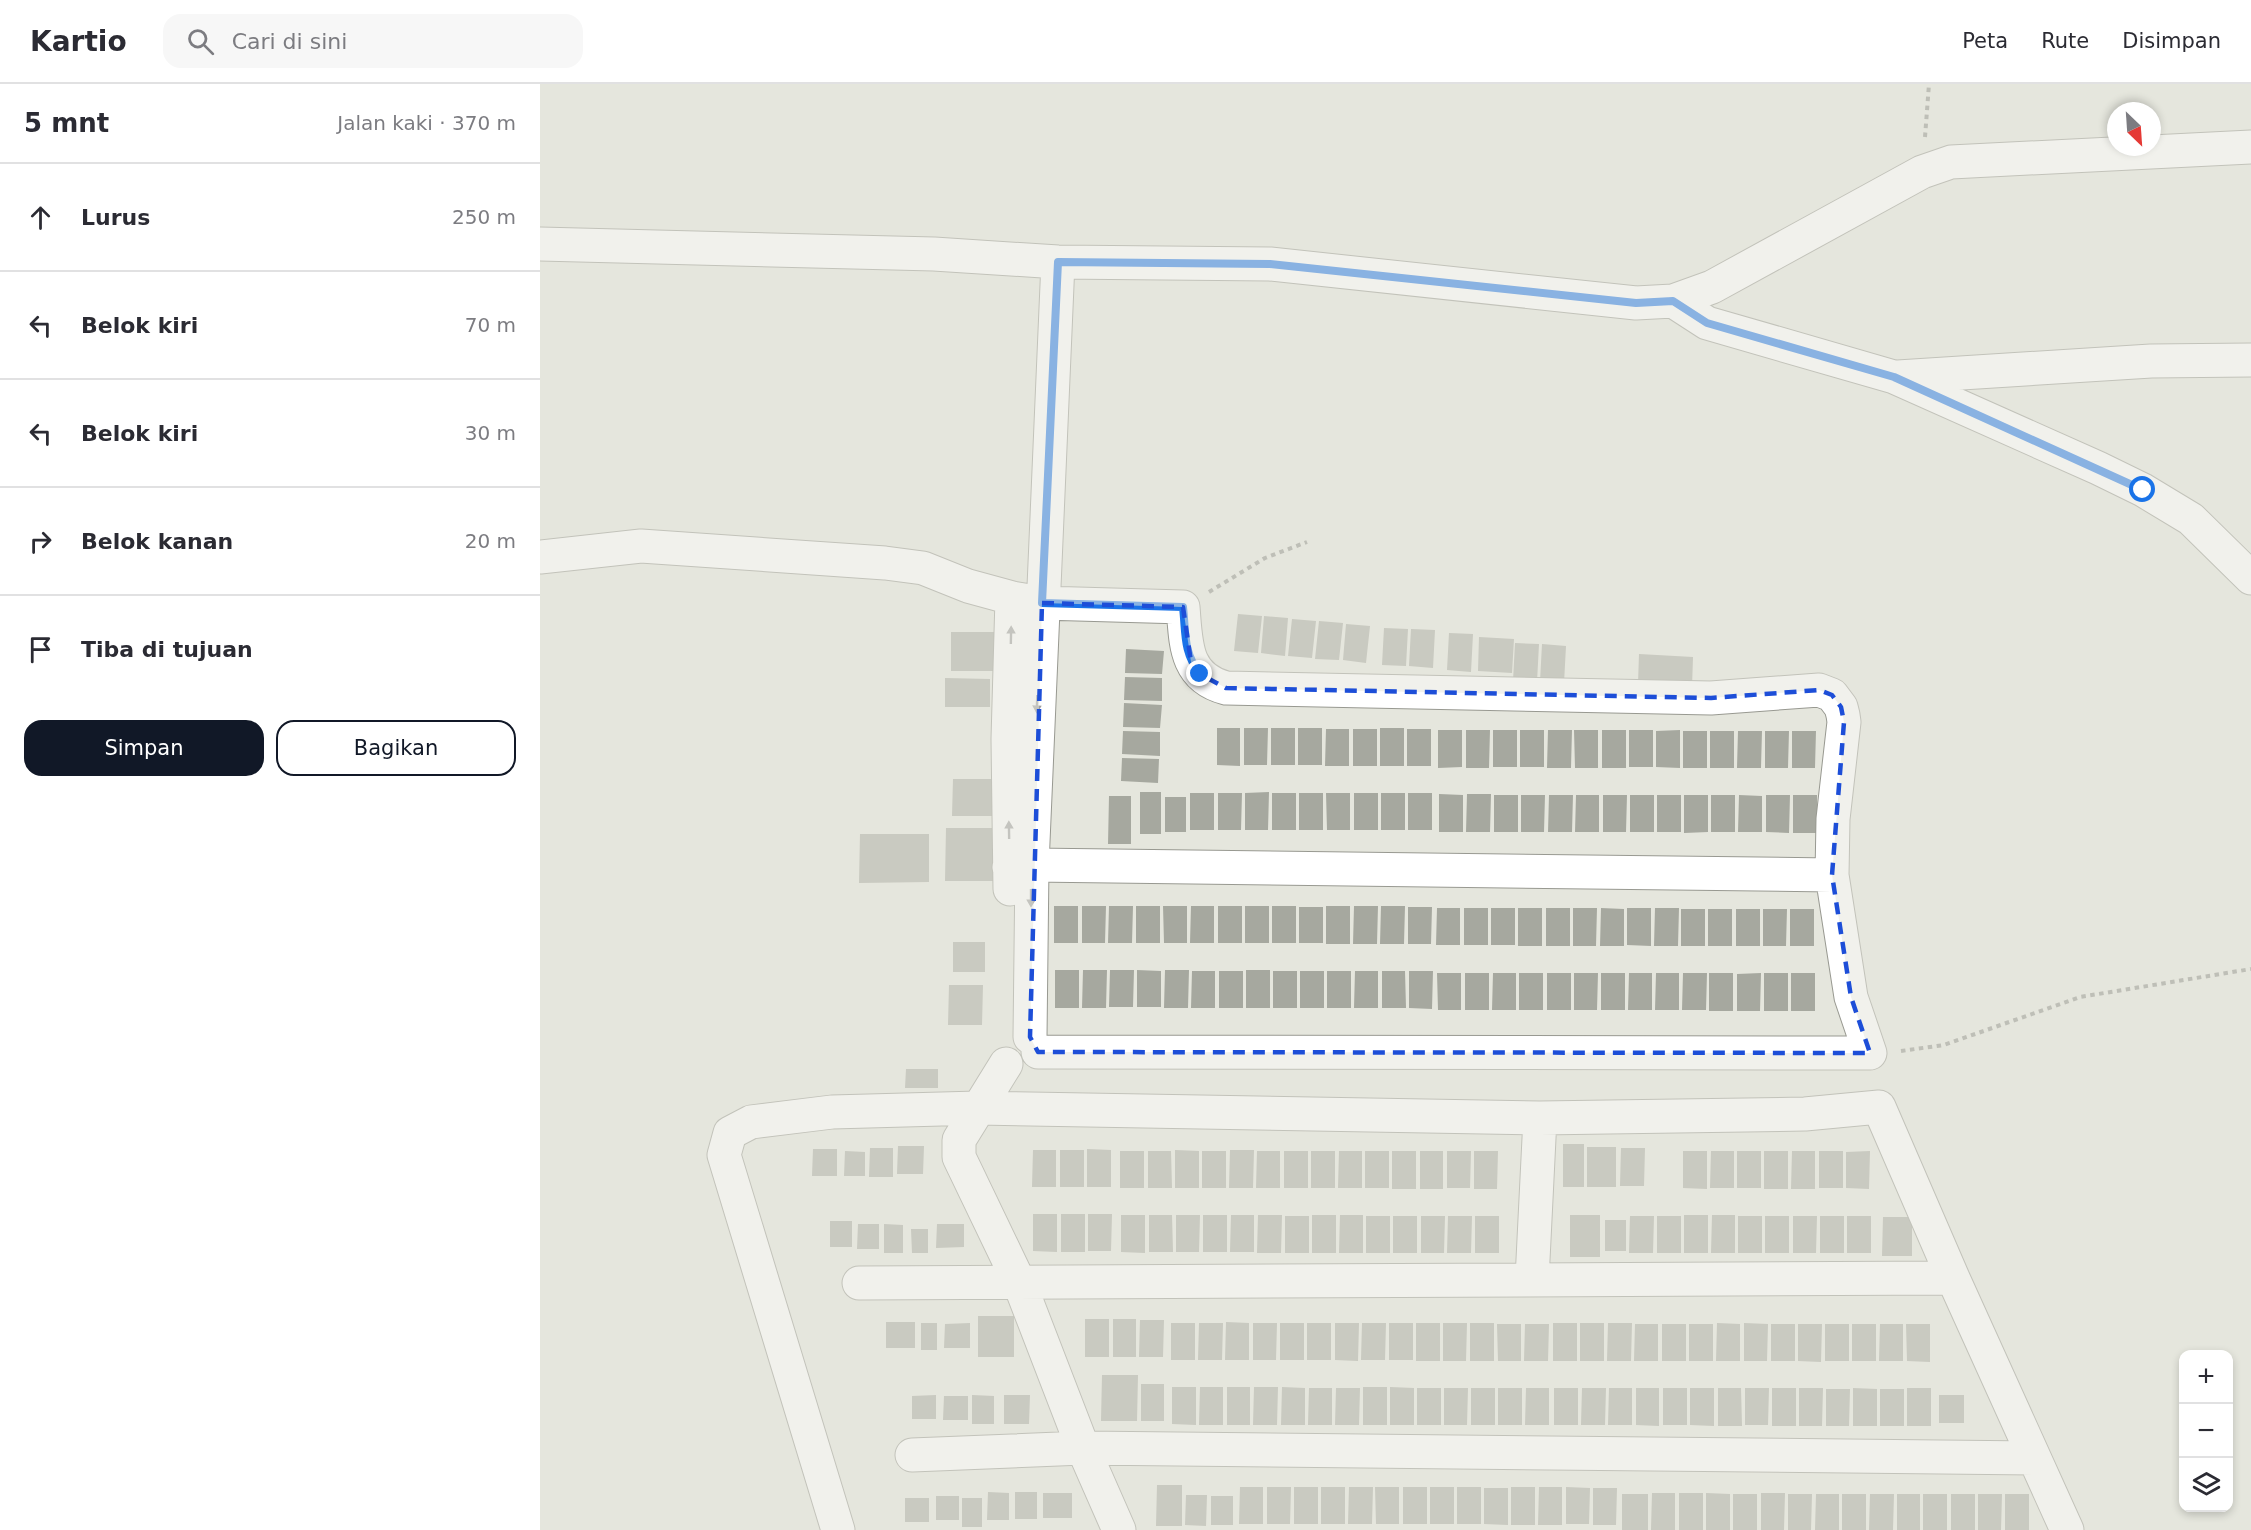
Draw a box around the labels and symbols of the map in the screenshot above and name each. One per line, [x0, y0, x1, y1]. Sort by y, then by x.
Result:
north arrow [2107, 102, 2161, 156]
route start [2129, 476, 2155, 502]
one-way arrow [1006, 625, 1016, 644]
route end [1186, 660, 1212, 686]
one-way arrow [1033, 694, 1042, 713]
one-way arrow [1004, 820, 1014, 839]
one-way arrow [1026, 889, 1036, 908]

